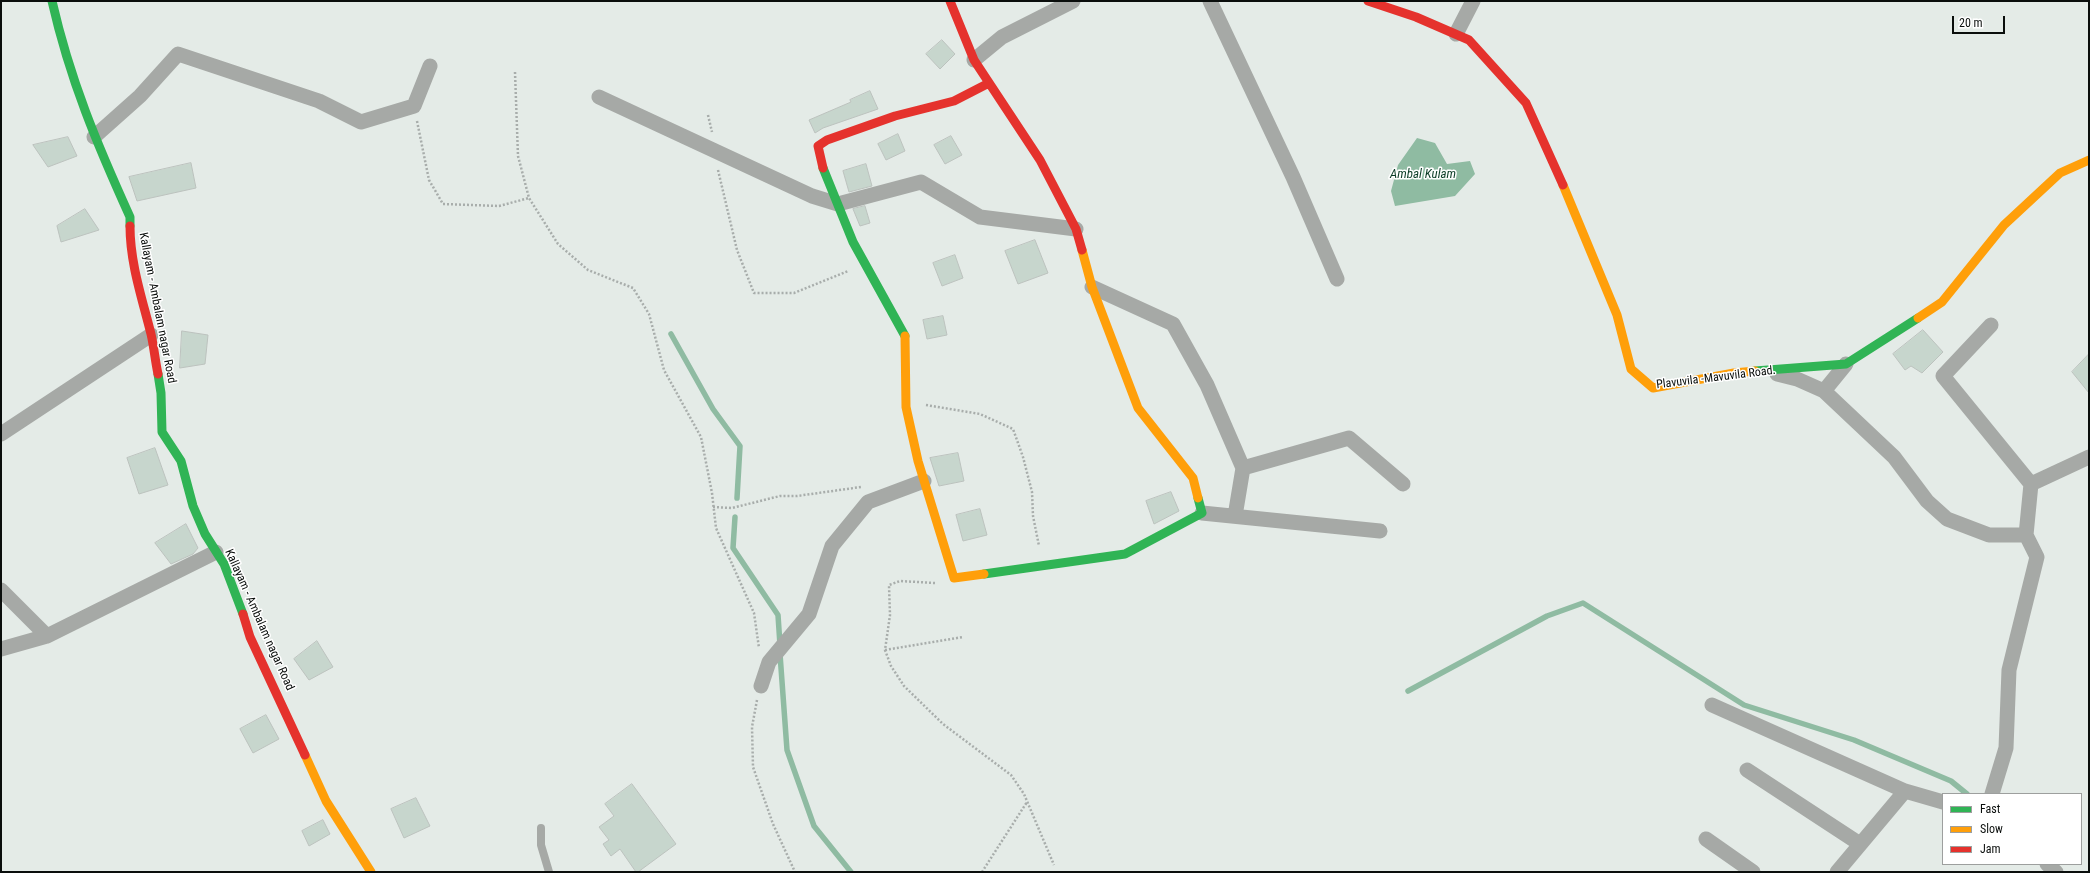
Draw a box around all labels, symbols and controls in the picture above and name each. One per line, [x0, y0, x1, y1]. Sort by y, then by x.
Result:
scale bar [1954, 8, 2007, 34]
text: 20 m [1959, 16, 1983, 30]
water label: Ambal Kulam [1390, 167, 1456, 183]
street label: Kallayam - Ambalam nagar Road [135, 231, 179, 385]
street label: Plavuvila -Mavuvila Road. [1655, 364, 1777, 392]
street label: Kallayam - Ambalam nagar Road [221, 547, 297, 693]
legend [1942, 793, 2082, 865]
text: Fast [1980, 802, 2000, 816]
text: Slow [1980, 822, 2003, 836]
text: Jam [1980, 842, 2001, 856]

